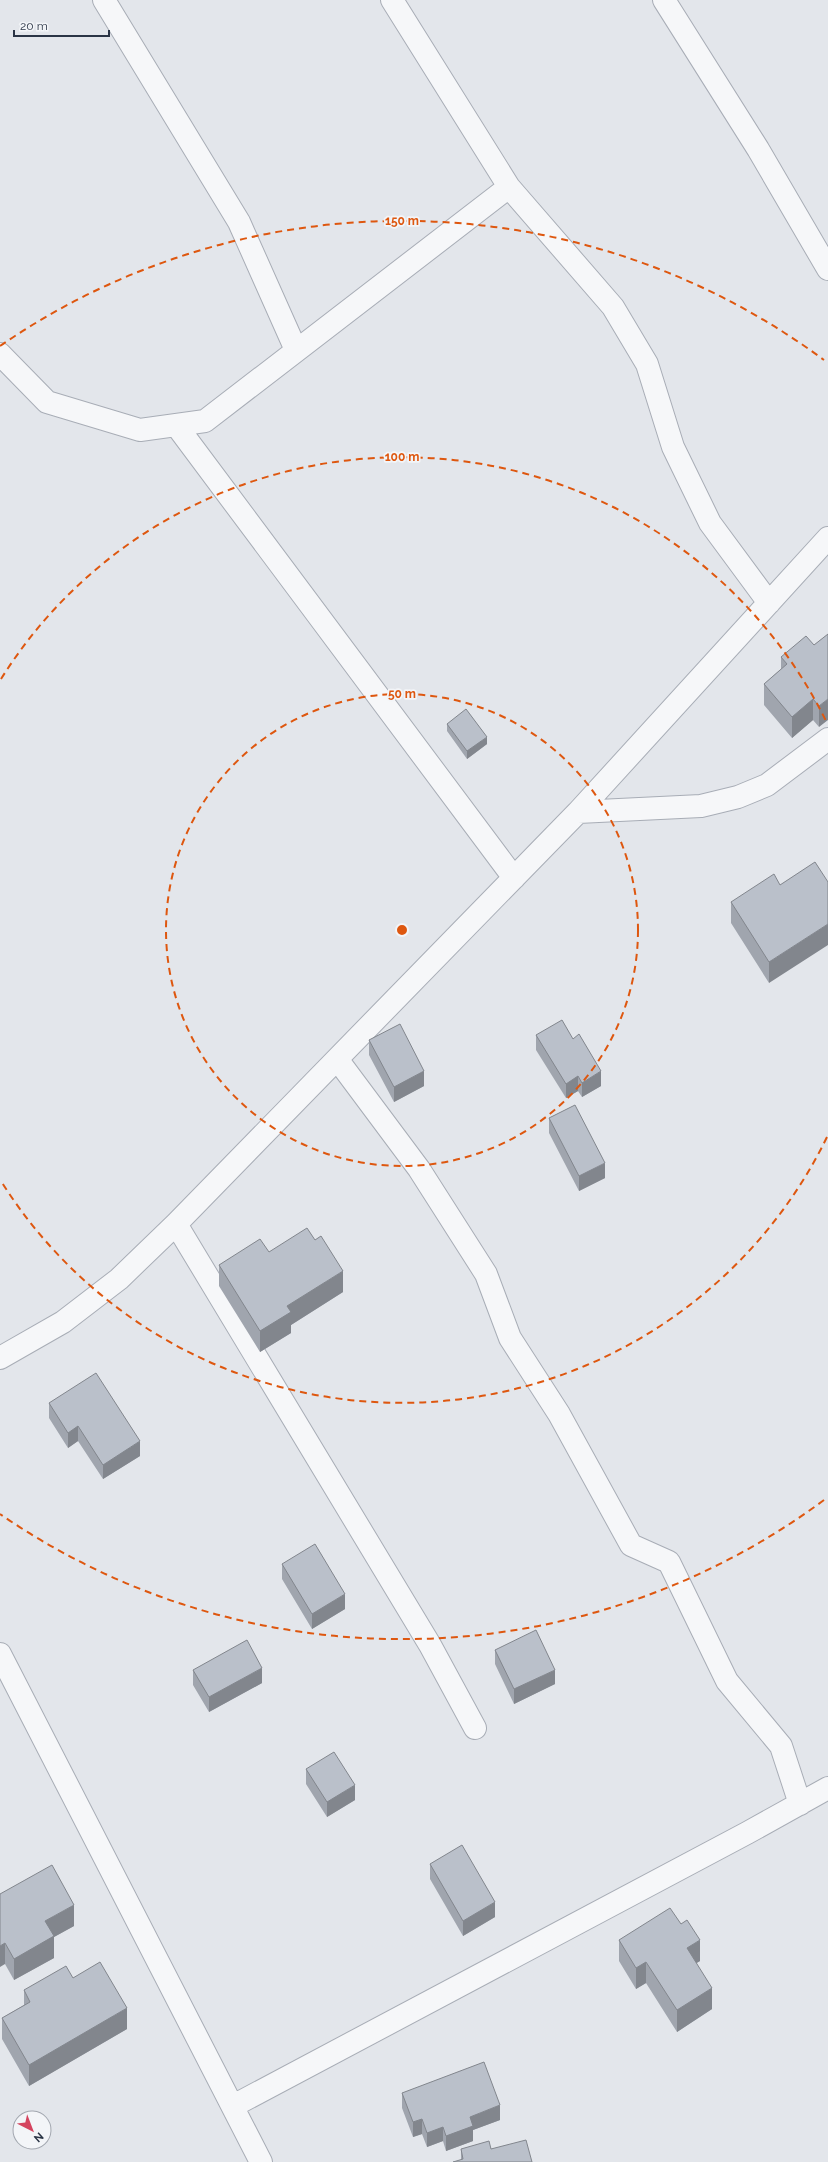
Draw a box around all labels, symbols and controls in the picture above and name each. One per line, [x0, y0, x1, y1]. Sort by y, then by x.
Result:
scale bar [14, 12, 109, 38]
text: 20 m [20, 19, 48, 33]
text: 150 m [385, 214, 419, 228]
text: 100 m [385, 450, 419, 464]
text: 50 m [388, 687, 416, 701]
centre of rings [395, 923, 409, 937]
north arrow [12, 2110, 52, 2150]
text: N [31, 2129, 46, 2145]

